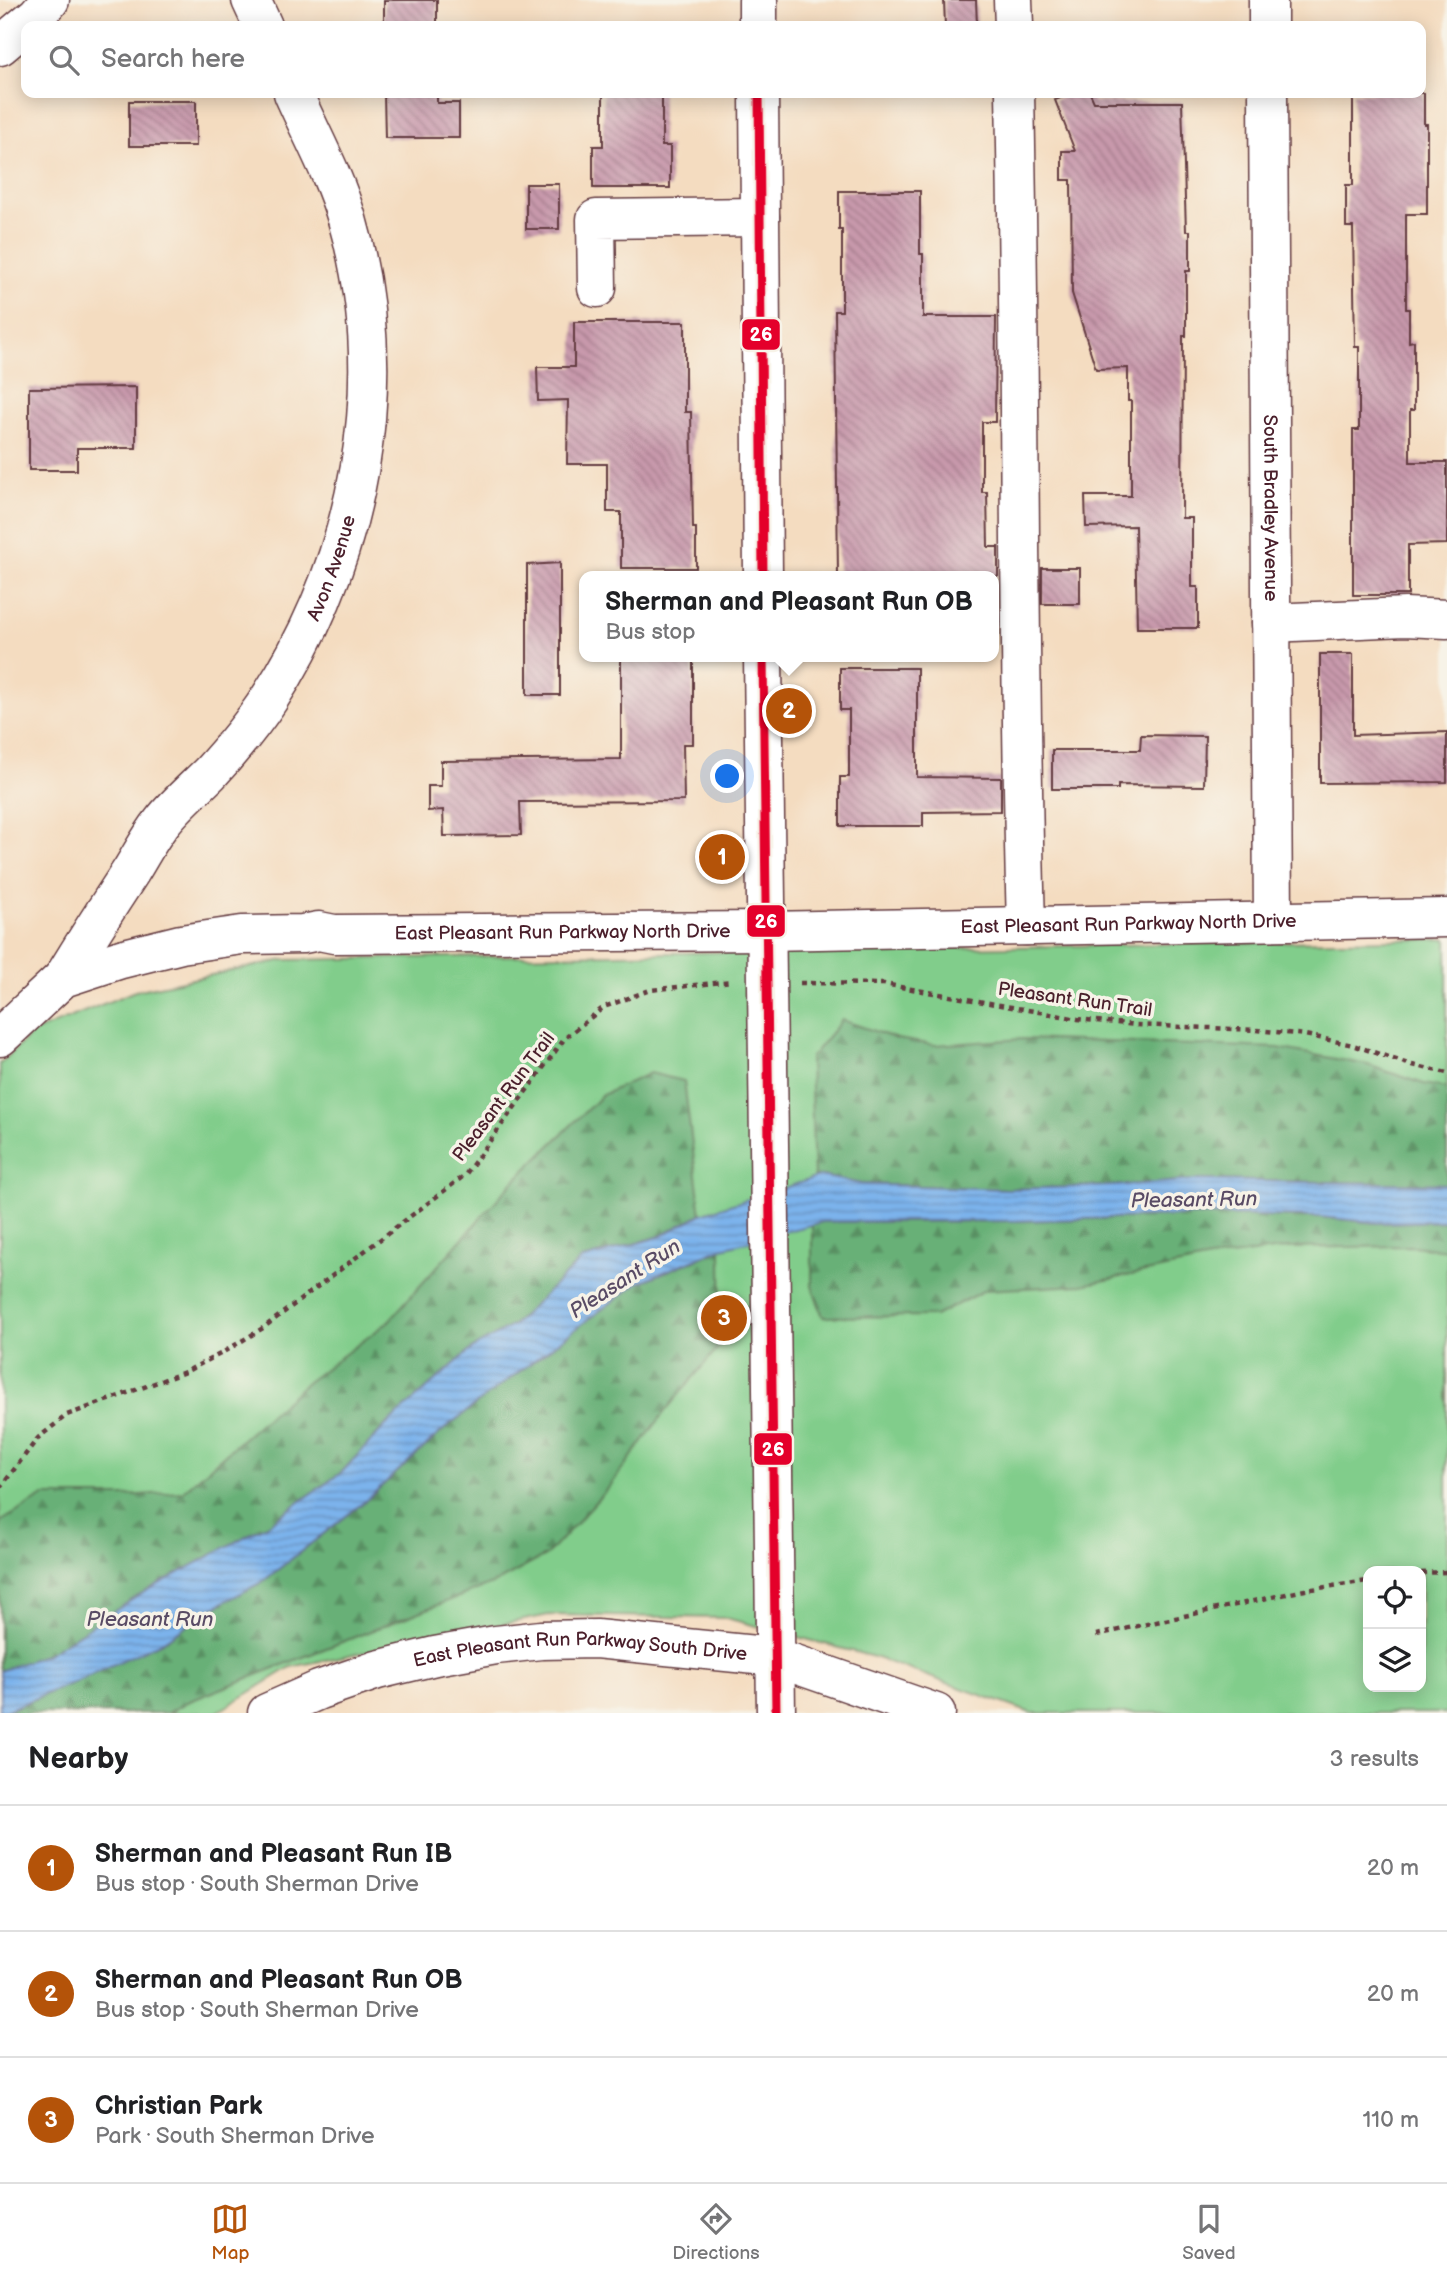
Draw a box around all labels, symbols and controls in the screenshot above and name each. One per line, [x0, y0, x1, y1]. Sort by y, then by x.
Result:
search box [21, 21, 1426, 98]
icon: search [45, 41, 83, 79]
text: Search here [101, 44, 245, 75]
line badge: 26 [741, 318, 781, 351]
text: 26 [750, 324, 772, 347]
street label: South Bradley Avenue [1258, 414, 1283, 601]
street label: Avon Avenue [302, 513, 361, 624]
popup [579, 571, 999, 662]
text: Sherman and Pleasant Run OB [605, 587, 973, 618]
text: Bus stop [605, 618, 696, 646]
pin: 2 [766, 685, 812, 737]
your location [710, 759, 744, 793]
pin: 1 [699, 831, 745, 883]
line badge: 26 [746, 904, 786, 938]
street label: East Pleasant Run Parkway North Drive [960, 909, 1297, 939]
text: 26 [755, 911, 777, 934]
street label: East Pleasant Run Parkway North Drive [394, 920, 731, 945]
street label: Pleasant Run Trail [996, 978, 1154, 1022]
street label: Pleasant Run Trail [448, 1028, 560, 1166]
water label: Pleasant Run [1130, 1186, 1258, 1214]
water label: Pleasant Run [565, 1234, 685, 1324]
pin: 3 [701, 1292, 747, 1344]
line badge: 26 [753, 1432, 793, 1466]
text: 26 [762, 1439, 784, 1462]
map controls [1363, 1566, 1426, 1692]
button: locate [1363, 1566, 1426, 1629]
water label: Pleasant Run [87, 1607, 213, 1632]
street label: East Pleasant Run Parkway South Drive [411, 1627, 748, 1672]
button: layers [1363, 1629, 1426, 1692]
text: Nearby [28, 1741, 128, 1777]
text: 3 results [1330, 1745, 1419, 1773]
text: Sherman and Pleasant Run IB [95, 1839, 452, 1870]
text: 1 [46, 1854, 56, 1882]
text: 20 m [1367, 1854, 1419, 1882]
text: Bus stop · South Sherman Drive [95, 1870, 419, 1898]
text: Sherman and Pleasant Run OB [95, 1965, 462, 1996]
text: 2 [44, 1980, 58, 2008]
text: 20 m [1367, 1980, 1419, 2008]
text: Bus stop · South Sherman Drive [95, 1996, 419, 2024]
text: Christian Park [95, 2091, 263, 2122]
text: 3 [44, 2106, 58, 2134]
text: 110 m [1362, 2106, 1419, 2134]
text: Park · South Sherman Drive [95, 2122, 375, 2150]
tab: Map [211, 2200, 250, 2265]
tab: Directions [672, 2200, 760, 2265]
tab: Saved [1182, 2200, 1236, 2265]

